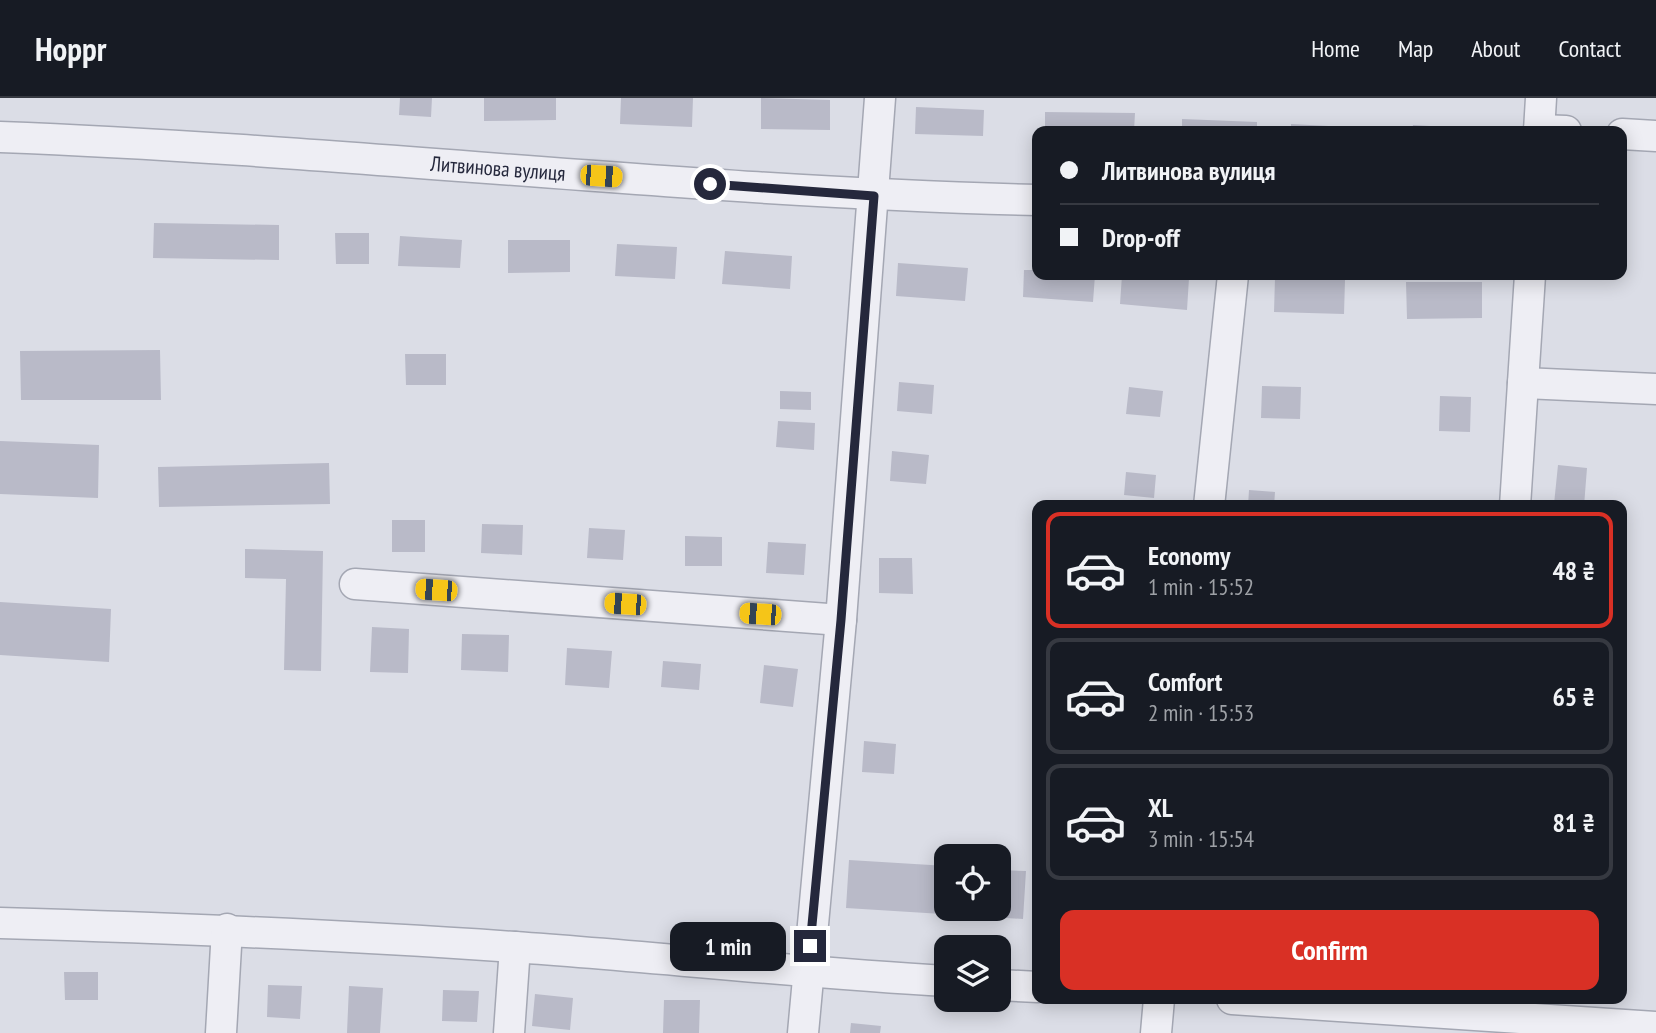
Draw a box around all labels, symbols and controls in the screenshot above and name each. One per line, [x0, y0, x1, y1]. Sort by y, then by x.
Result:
text: Hoppr [35, 27, 106, 70]
text: Home [1311, 33, 1360, 64]
text: Map [1398, 33, 1433, 64]
text: About [1471, 33, 1520, 64]
text: Contact [1558, 33, 1621, 64]
street label: Литвинова вулиця [429, 150, 566, 187]
text: Литвинова вулиця [1102, 154, 1275, 187]
car [580, 164, 623, 188]
route start [694, 168, 726, 200]
text: Drop-off [1102, 221, 1180, 254]
icon: car [1064, 539, 1127, 602]
text: Economy [1148, 539, 1230, 572]
text: 48 ₴ [1552, 554, 1595, 587]
text: 1 min · 15:52 [1148, 572, 1254, 601]
car [415, 578, 458, 602]
car [604, 592, 647, 616]
car [739, 602, 782, 626]
icon: car [1064, 665, 1127, 728]
text: Comfort [1148, 665, 1222, 698]
text: 65 ₴ [1552, 680, 1595, 713]
text: 2 min · 15:53 [1148, 698, 1254, 727]
icon: car [1064, 791, 1127, 854]
text: XL [1148, 791, 1173, 824]
text: 81 ₴ [1552, 806, 1595, 839]
text: 3 min · 15:54 [1148, 824, 1254, 853]
map controls [934, 844, 1011, 1012]
button: locate [934, 844, 1011, 921]
button: Confirm [1060, 910, 1599, 990]
callout: 1 min [670, 922, 786, 970]
route end [794, 930, 826, 962]
text: 1 min [705, 932, 751, 961]
button: layers [934, 935, 1011, 1012]

